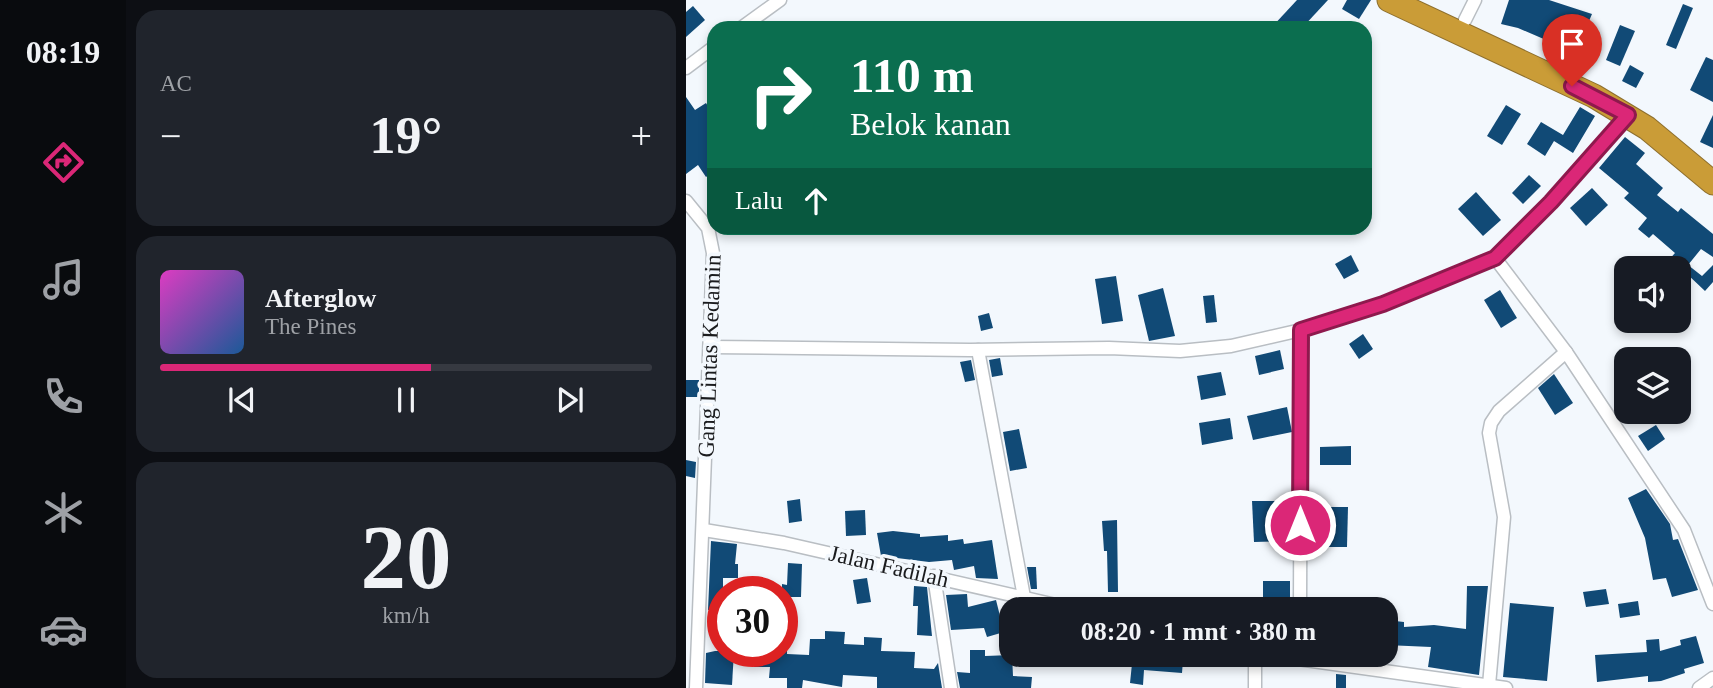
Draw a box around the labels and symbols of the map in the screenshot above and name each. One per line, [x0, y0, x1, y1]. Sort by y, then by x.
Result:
pin [1542, 14, 1602, 86]
street label: Gang Lintas Kedamin [693, 254, 726, 458]
position arrow [1263, 488, 1337, 562]
street label: Jalan Fadilah [827, 541, 952, 593]
speed limit sign: 30 [707, 576, 798, 667]

